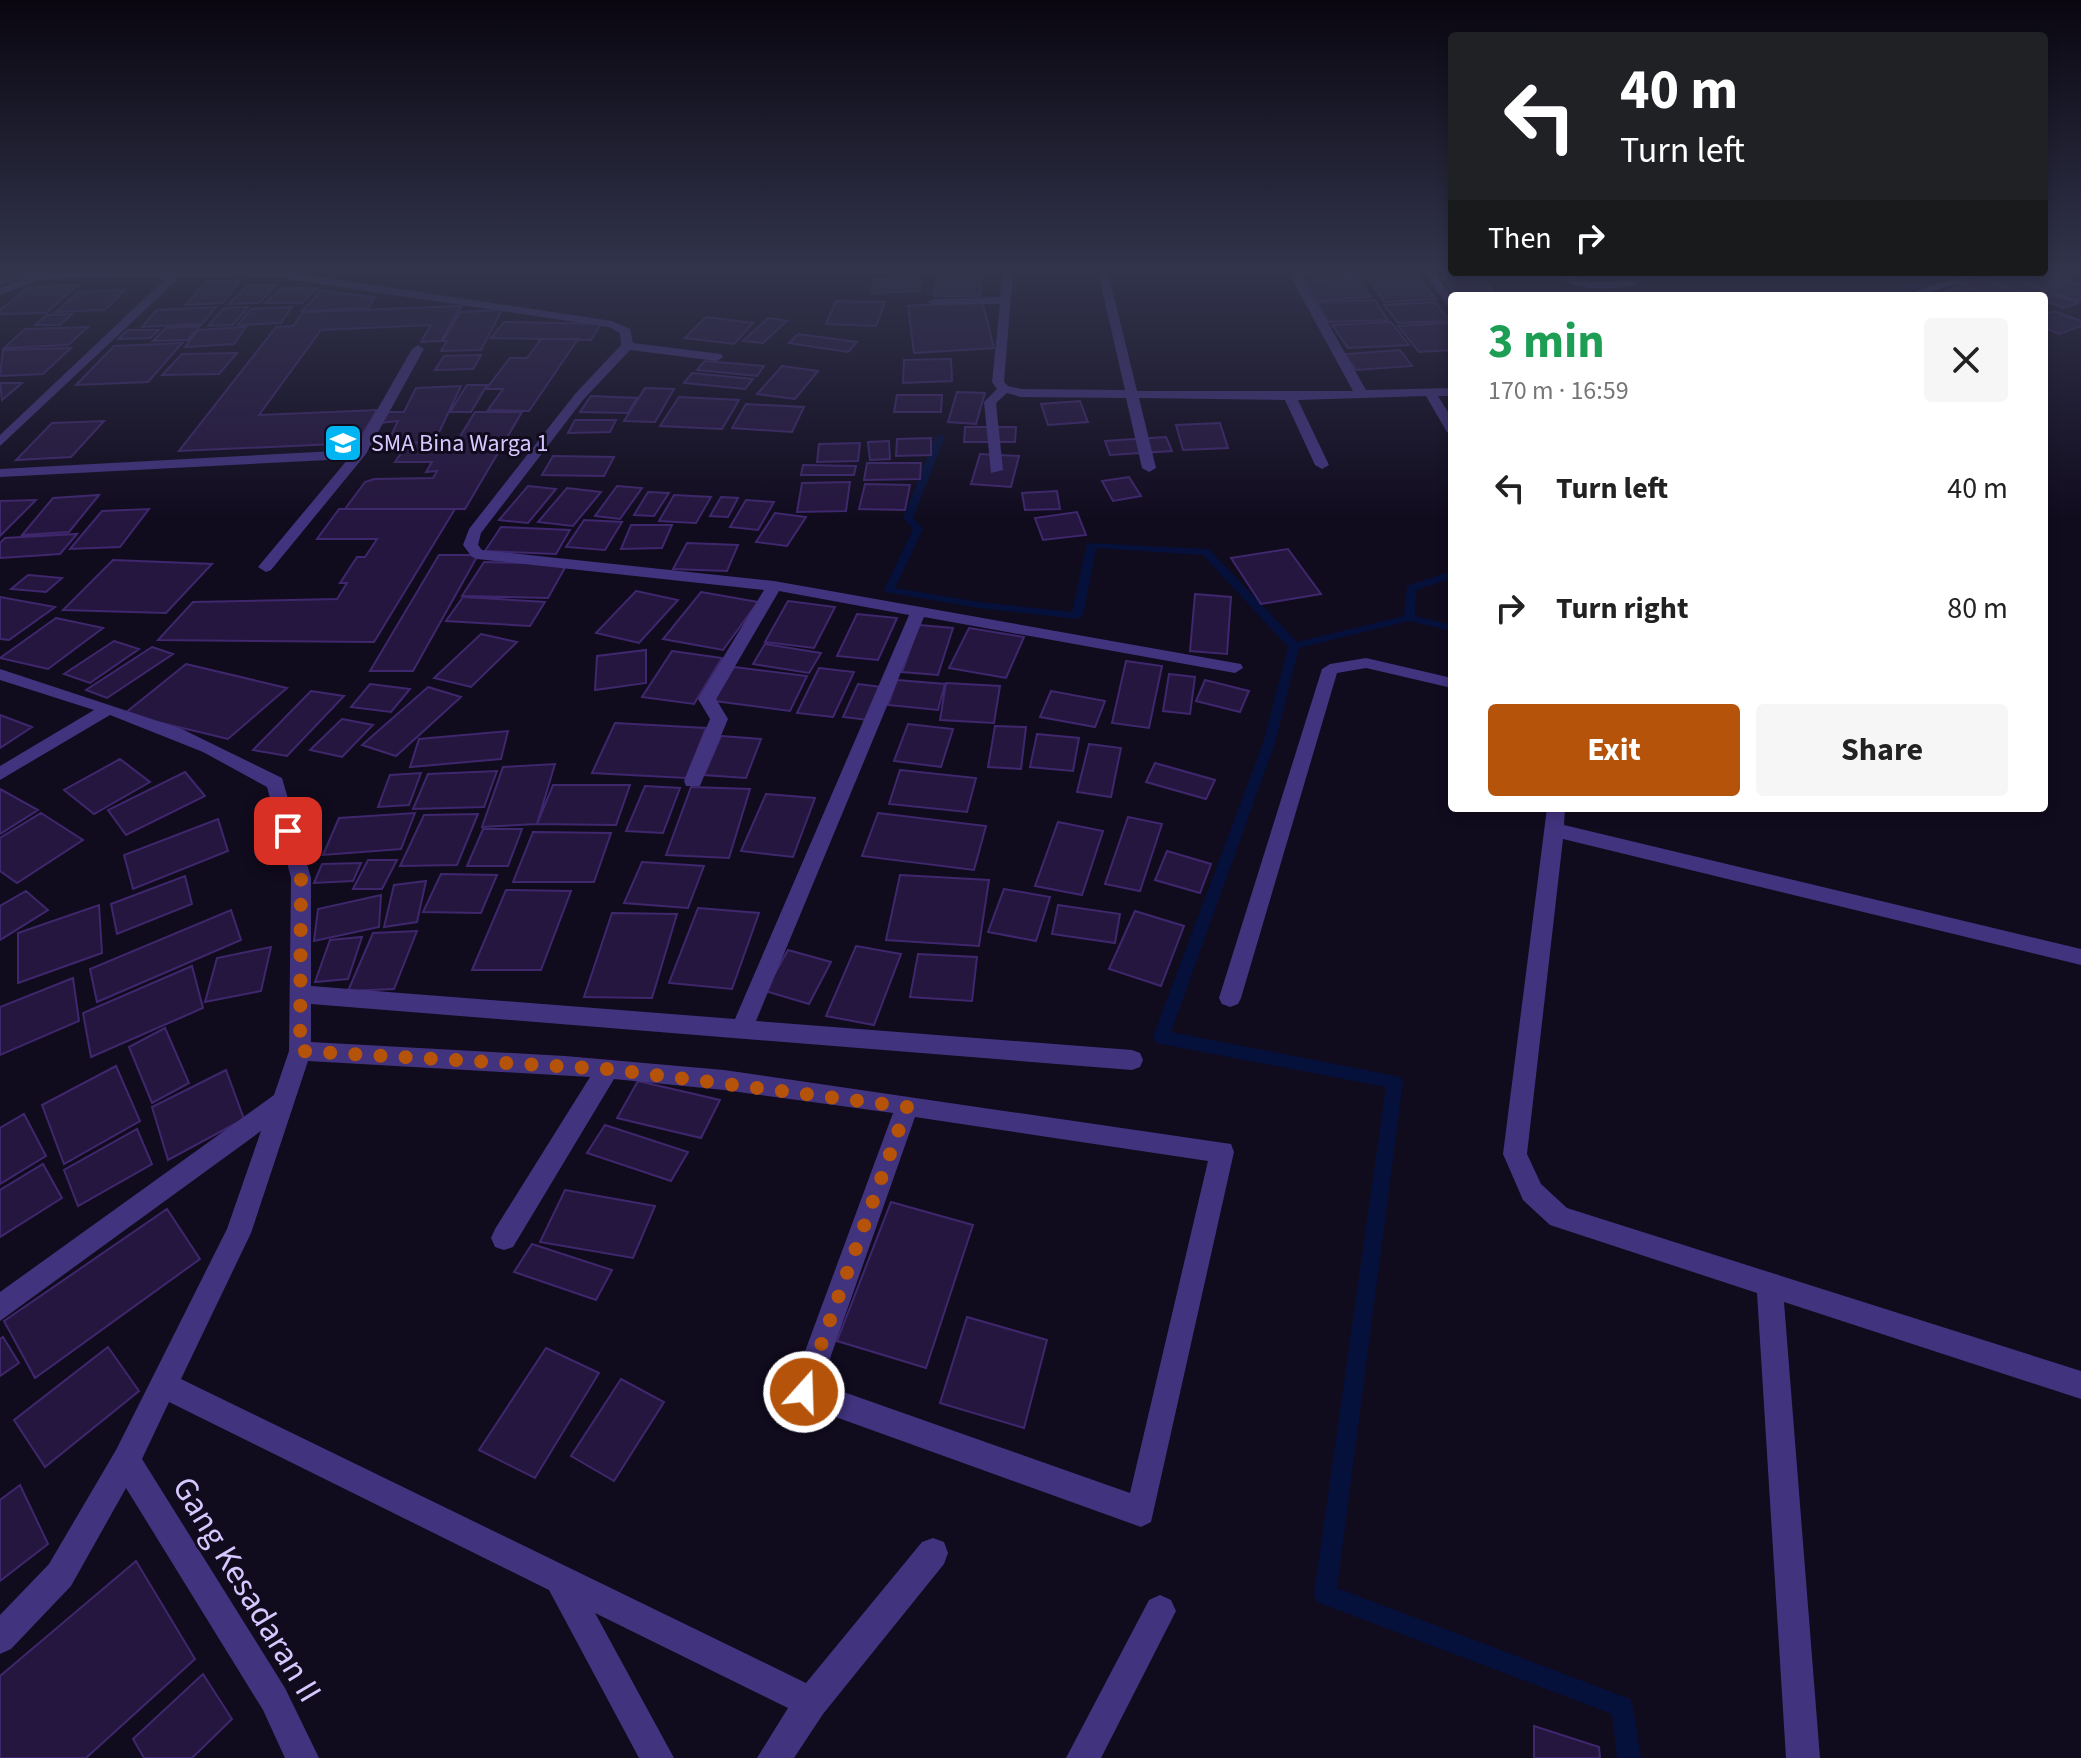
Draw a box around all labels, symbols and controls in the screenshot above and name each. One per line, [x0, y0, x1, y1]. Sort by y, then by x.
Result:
text: 40 m [1620, 51, 1738, 130]
icon: left [1488, 64, 1592, 168]
text: Turn left [1620, 125, 1745, 176]
icon: right [1568, 216, 1612, 260]
text: Then [1488, 217, 1552, 260]
text: 3 min [1488, 308, 1605, 376]
button: close [1924, 318, 2008, 402]
text: 170 m · 16:59 [1488, 372, 1629, 409]
school or university icon: SMA Bina Warga 1 [322, 422, 364, 464]
place label: SMA Bina Warga 1 [371, 426, 548, 461]
icon: left [1488, 466, 1532, 510]
text: Turn left [1556, 467, 1668, 510]
text: 40 m [1947, 467, 2008, 510]
icon: right [1488, 586, 1532, 630]
text: Turn right [1556, 587, 1688, 630]
text: 80 m [1947, 587, 2008, 630]
button: Exit [1488, 704, 1740, 796]
button: Share [1756, 704, 2008, 796]
pin [254, 797, 322, 865]
icon: arrive [266, 809, 310, 853]
position arrow [762, 1350, 846, 1434]
street label: Gang Kesadaran II [160, 1468, 334, 1712]

